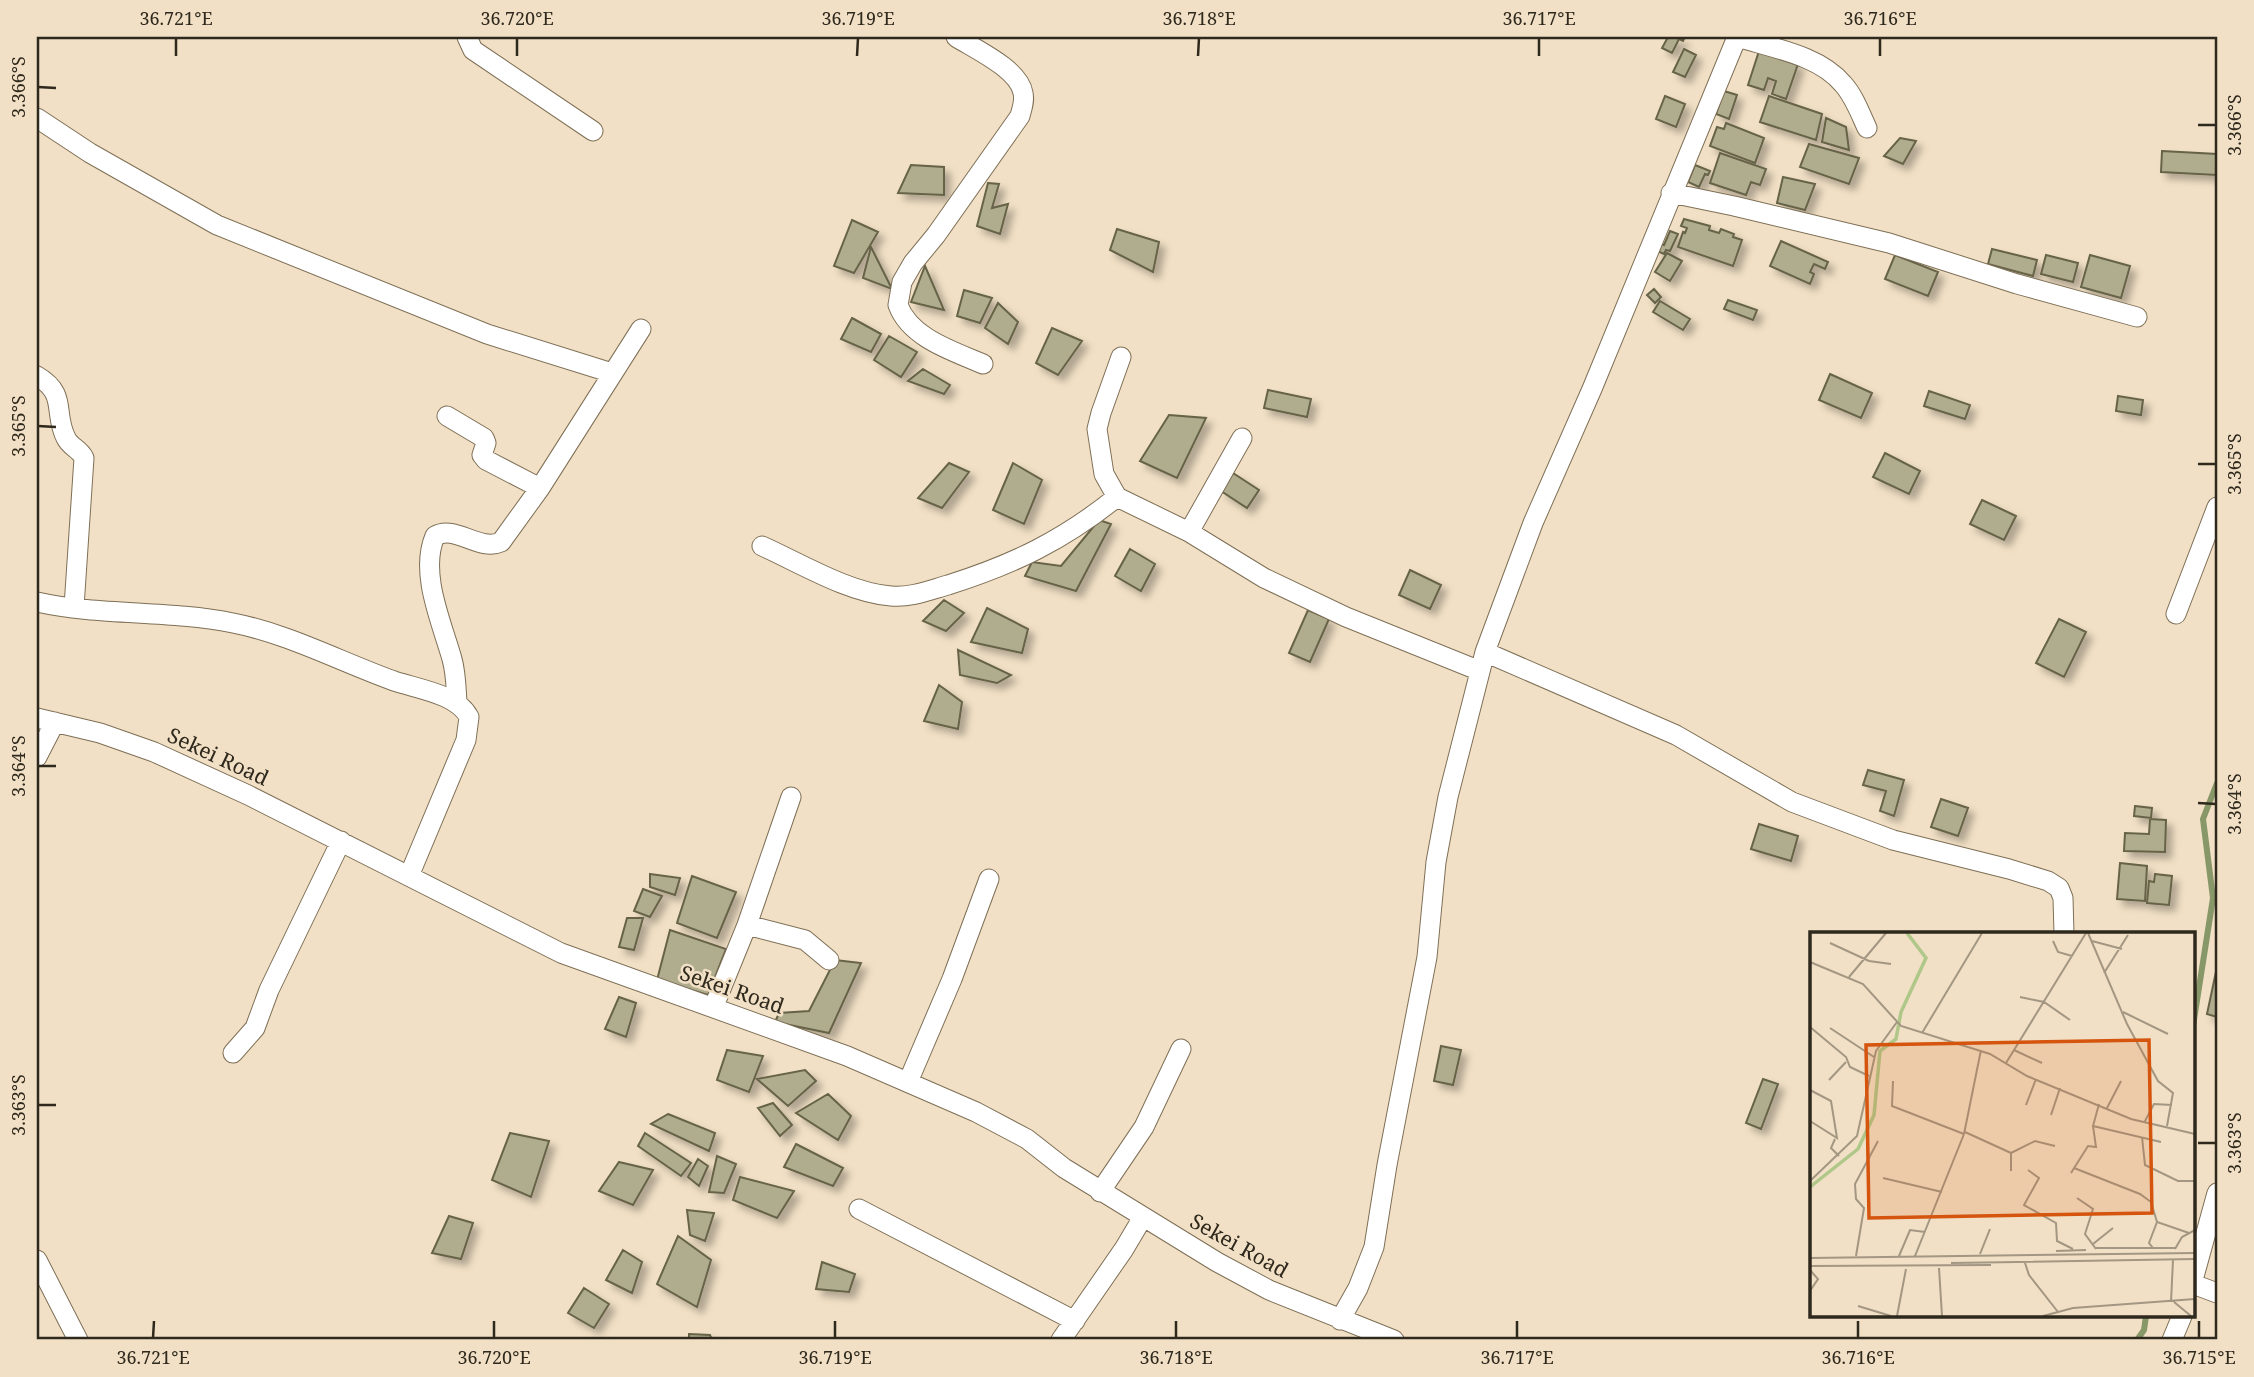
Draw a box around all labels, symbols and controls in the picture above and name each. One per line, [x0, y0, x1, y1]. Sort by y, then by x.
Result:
text: 36.721°E [139, 6, 213, 30]
text: 36.720°E [480, 6, 554, 30]
text: 36.719°E [821, 6, 895, 30]
text: 36.718°E [1162, 6, 1236, 30]
text: 36.717°E [1502, 6, 1576, 30]
text: 36.716°E [1843, 6, 1917, 30]
text: 3.366°S [6, 56, 30, 118]
text: 3.366°S [2222, 94, 2246, 156]
text: 3.365°S [6, 395, 30, 457]
text: 3.365°S [2222, 433, 2246, 495]
street label: Sekei Road [163, 720, 274, 792]
text: 3.364°S [6, 735, 30, 797]
text: 3.364°S [2222, 773, 2246, 835]
inset map [1810, 932, 2194, 1318]
street label: Sekei Road [676, 958, 788, 1020]
text: 3.363°S [6, 1074, 30, 1136]
text: 3.363°S [2222, 1112, 2246, 1174]
street label: Sekei Road [1185, 1207, 1294, 1284]
text: 36.721°E [116, 1345, 190, 1369]
text: 36.720°E [457, 1345, 531, 1369]
text: 36.719°E [798, 1345, 872, 1369]
text: 36.718°E [1139, 1345, 1213, 1369]
text: 36.717°E [1480, 1345, 1554, 1369]
text: 36.716°E [1821, 1345, 1895, 1369]
text: 36.715°E [2162, 1345, 2236, 1369]

